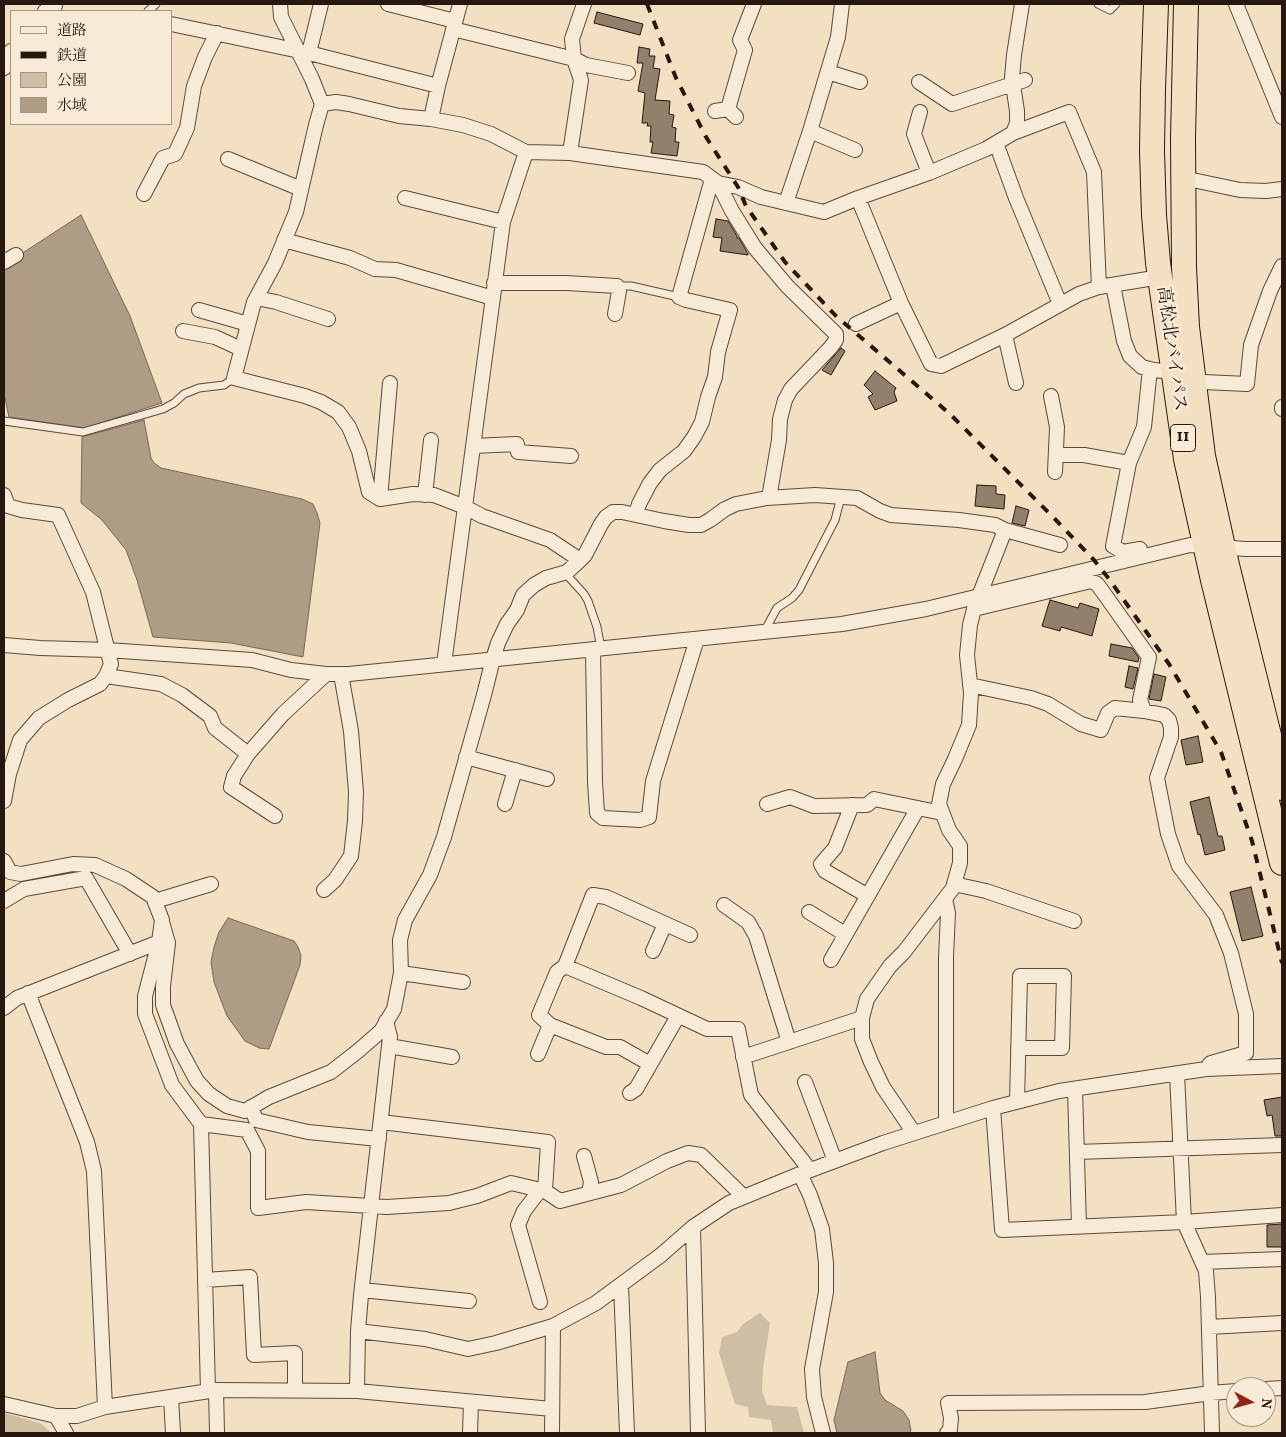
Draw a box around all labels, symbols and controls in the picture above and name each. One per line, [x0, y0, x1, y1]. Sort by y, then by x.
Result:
legend [10, 10, 172, 125]
text: 道路 [57, 21, 87, 42]
text: 鉄道 [57, 46, 87, 67]
text: 公園 [57, 71, 87, 92]
text: 水域 [57, 96, 87, 117]
street label: 高松北バイパス [1151, 285, 1189, 413]
road number: 11 [1170, 424, 1196, 452]
north arrow [1226, 1377, 1276, 1427]
text: N [1255, 1397, 1275, 1410]

